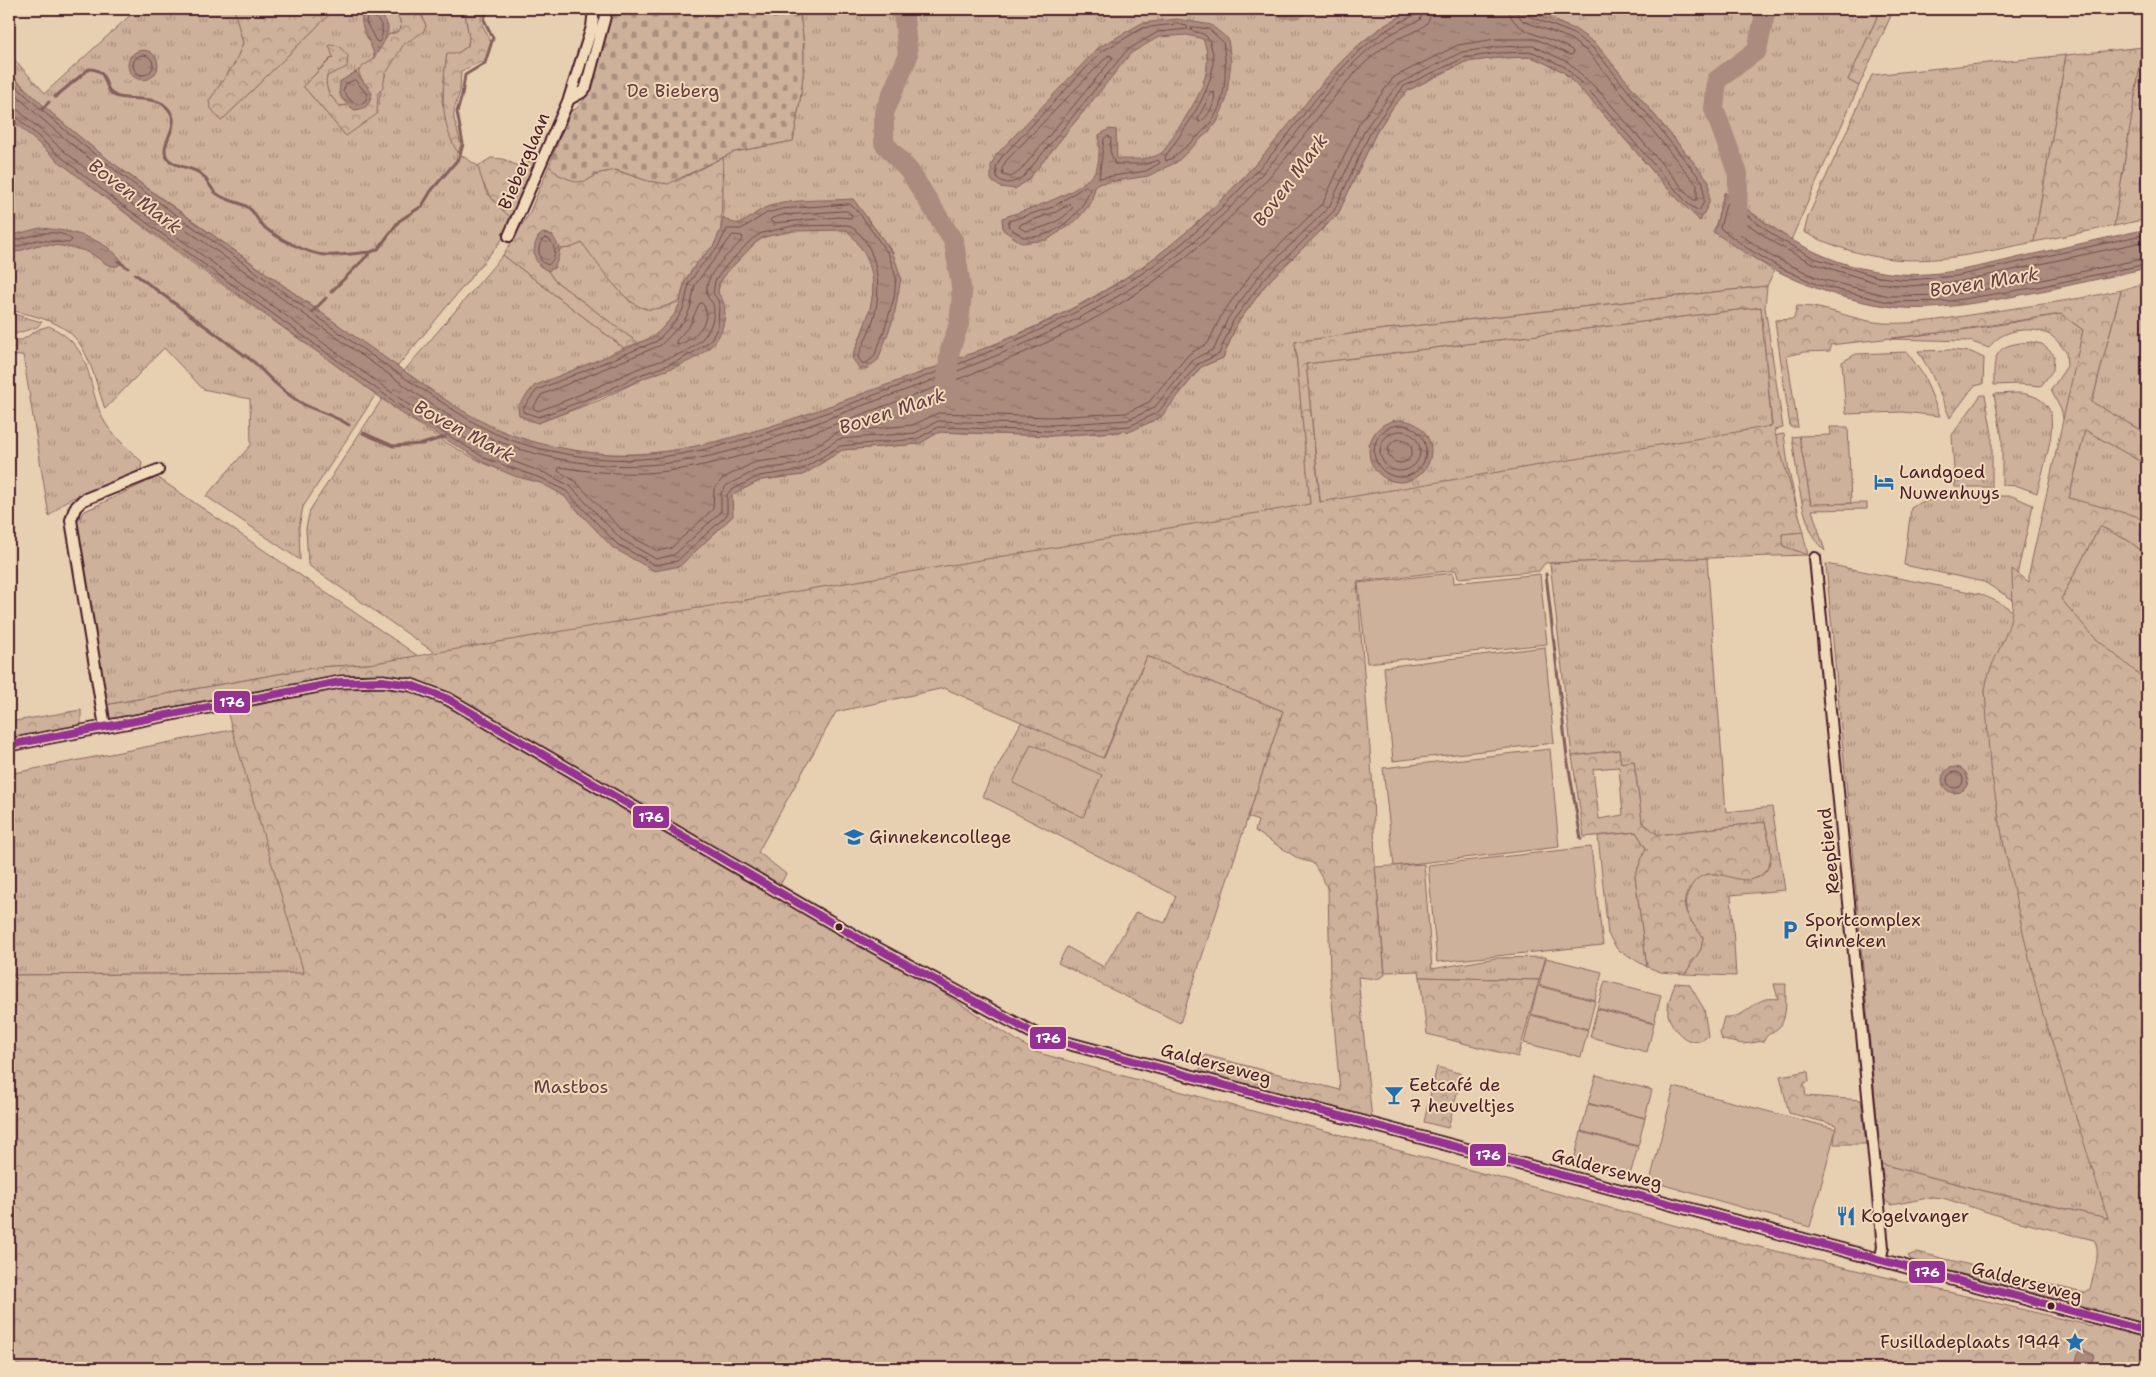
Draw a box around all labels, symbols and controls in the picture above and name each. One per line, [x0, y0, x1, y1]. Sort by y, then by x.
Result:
park label: De Bieberg [627, 79, 719, 103]
street label: Bieberglaan [493, 109, 555, 213]
water label: Boven Mark [1247, 128, 1333, 232]
water label: Boven Mark [83, 153, 187, 239]
water label: Boven Mark [1927, 261, 2041, 303]
water label: Boven Mark [836, 382, 949, 440]
water label: Boven Mark [409, 394, 519, 468]
place label: Landgoed Nuwenhuys [1899, 460, 2000, 505]
hotel icon: Landgoed Nuwenhuys [1873, 471, 1895, 493]
line badge: 176 [213, 690, 251, 714]
text: 176 [219, 693, 245, 711]
line badge: 176 [632, 805, 670, 829]
street label: Reeptiend [1813, 807, 1845, 895]
text: 176 [638, 808, 664, 826]
place label: Ginnekencollege [869, 825, 1011, 849]
school or university icon: Ginnekencollege [843, 826, 865, 848]
place label: Sportcomplex Ginneken [1805, 908, 1921, 953]
parking icon: Sportcomplex Ginneken [1779, 919, 1801, 941]
unlabelled marker [834, 922, 844, 932]
line badge: 176 [1029, 1026, 1067, 1050]
text: 176 [1035, 1029, 1061, 1047]
street label: Galderseweg [1158, 1038, 1274, 1090]
place label: Eetcafé de 7 heuveltjes [1409, 1073, 1515, 1118]
park label: Mastbos [534, 1075, 608, 1099]
bar icon: Eetcafé de 7 heuveltjes [1383, 1084, 1405, 1106]
line badge: 176 [1469, 1143, 1507, 1167]
street label: Galderseweg [1549, 1143, 1665, 1195]
text: 176 [1475, 1146, 1501, 1164]
place label: Kogelvanger [1861, 1204, 1969, 1228]
restaurant icon: Kogelvanger [1835, 1205, 1857, 1227]
street label: Galderseweg [1969, 1256, 2085, 1308]
line badge: 176 [1908, 1260, 1946, 1284]
text: 176 [1914, 1263, 1940, 1281]
unlabelled marker [2046, 1301, 2056, 1311]
place label: Fusilladeplaats 1944 [1880, 1330, 2060, 1354]
place icon: Fusilladeplaats 1944 [2064, 1331, 2086, 1353]

